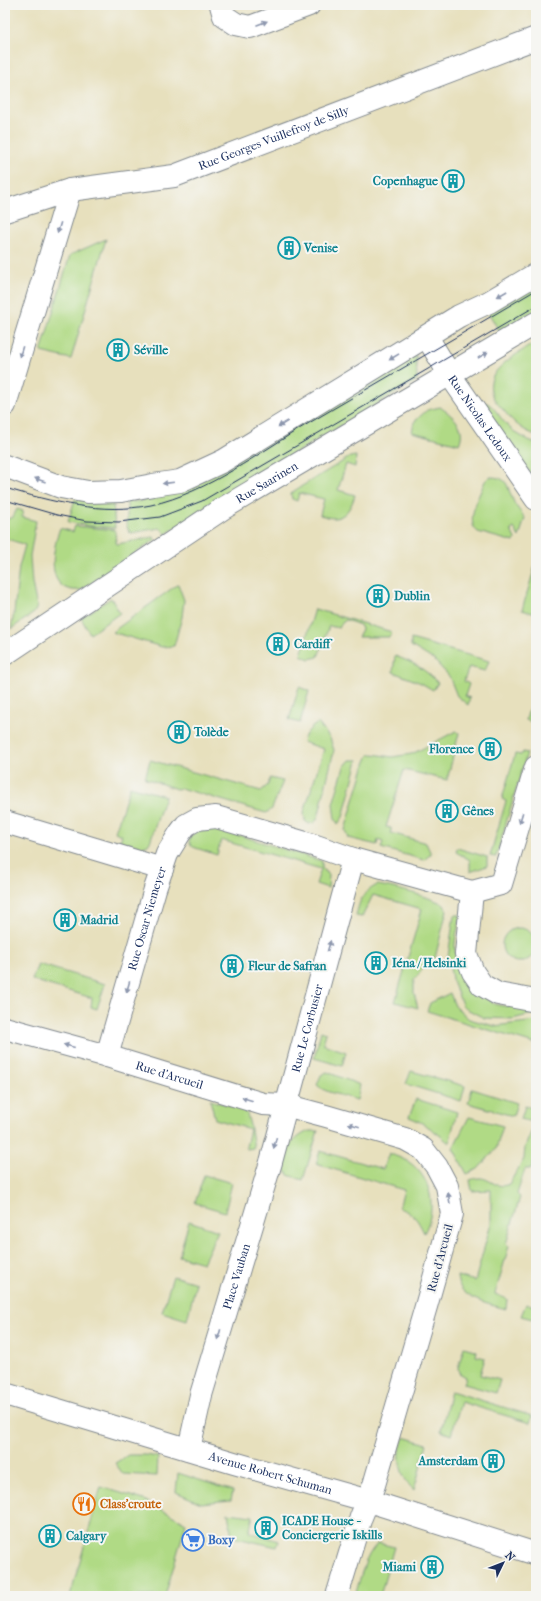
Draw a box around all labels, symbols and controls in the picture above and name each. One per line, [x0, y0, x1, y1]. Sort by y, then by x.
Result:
one-way arrow [256, 19, 268, 25]
street label: Rue Georges Vuillefroy de Silly [196, 103, 352, 173]
building icon: Copenhague [440, 168, 466, 194]
place label: Copenhague [373, 174, 438, 189]
one-way arrow [56, 222, 62, 234]
building icon: Venise [276, 235, 302, 261]
place label: Venise [303, 241, 338, 255]
one-way arrow [496, 290, 508, 297]
building icon: Séville [105, 337, 131, 363]
place label: Séville [134, 343, 168, 357]
one-way arrow [18, 346, 24, 358]
one-way arrow [477, 352, 489, 359]
one-way arrow [389, 353, 399, 361]
street label: Rue Nicolas Ledoux [445, 372, 515, 465]
one-way arrow [277, 421, 289, 428]
street label: Rue Saarinen [233, 459, 300, 506]
one-way arrow [34, 476, 46, 482]
one-way arrow [162, 480, 174, 486]
building icon: Dublin [365, 583, 391, 609]
place label: Dublin [394, 589, 431, 603]
building icon: Cardiff [265, 631, 291, 657]
place label: Cardiff [294, 637, 333, 651]
building icon: Tolède [166, 719, 192, 745]
place label: Tolède [193, 725, 229, 739]
building icon: Florence [477, 736, 503, 762]
place label: Florence [428, 742, 474, 756]
building icon: Gênes [434, 798, 460, 824]
place label: Gênes [462, 804, 494, 818]
one-way arrow [518, 812, 524, 824]
street label: Rue Oscar Niemeyer [125, 864, 169, 972]
building icon: Madrid [52, 907, 78, 933]
place label: Madrid [79, 913, 119, 927]
one-way arrow [326, 940, 332, 952]
building icon: Iéna / Helsinki [363, 950, 389, 976]
building icon: Fleur de Safran [219, 953, 245, 979]
place label: Iéna / Helsinki [392, 956, 467, 970]
place label: Fleur de Safran [247, 959, 328, 973]
one-way arrow [125, 981, 131, 993]
street label: Rue Le Corbusier [289, 982, 326, 1074]
one-way arrow [63, 1043, 75, 1049]
street label: Rue d'Arcueil [134, 1058, 206, 1092]
one-way arrow [241, 1096, 253, 1102]
one-way arrow [348, 1122, 360, 1128]
one-way arrow [272, 1137, 278, 1149]
one-way arrow [446, 1192, 452, 1204]
street label: Rue d'Arcueil [424, 1222, 456, 1294]
street label: Place Vauban [220, 1242, 253, 1311]
one-way arrow [216, 1329, 222, 1341]
building icon: Amsterdam [480, 1448, 506, 1474]
street label: Avenue Robert Schuman [206, 1449, 334, 1497]
place label: Amsterdam [418, 1454, 479, 1468]
restaurant icon: Class'croute [71, 1491, 97, 1517]
place label: Class'croute [100, 1497, 162, 1511]
place label: ICADE House - Conciergerie Iskills [282, 1514, 383, 1543]
building icon: ICADE House - Conciergerie Iskills [253, 1515, 279, 1541]
building icon: Calgary [37, 1523, 63, 1549]
supermarket icon: Boxy [180, 1527, 206, 1553]
place label: Calgary [66, 1529, 107, 1544]
place label: Boxy [208, 1533, 235, 1548]
north arrow [483, 1543, 523, 1583]
text: N [502, 1549, 518, 1564]
building icon: Miami [419, 1554, 445, 1580]
place label: Miami [381, 1560, 416, 1574]

